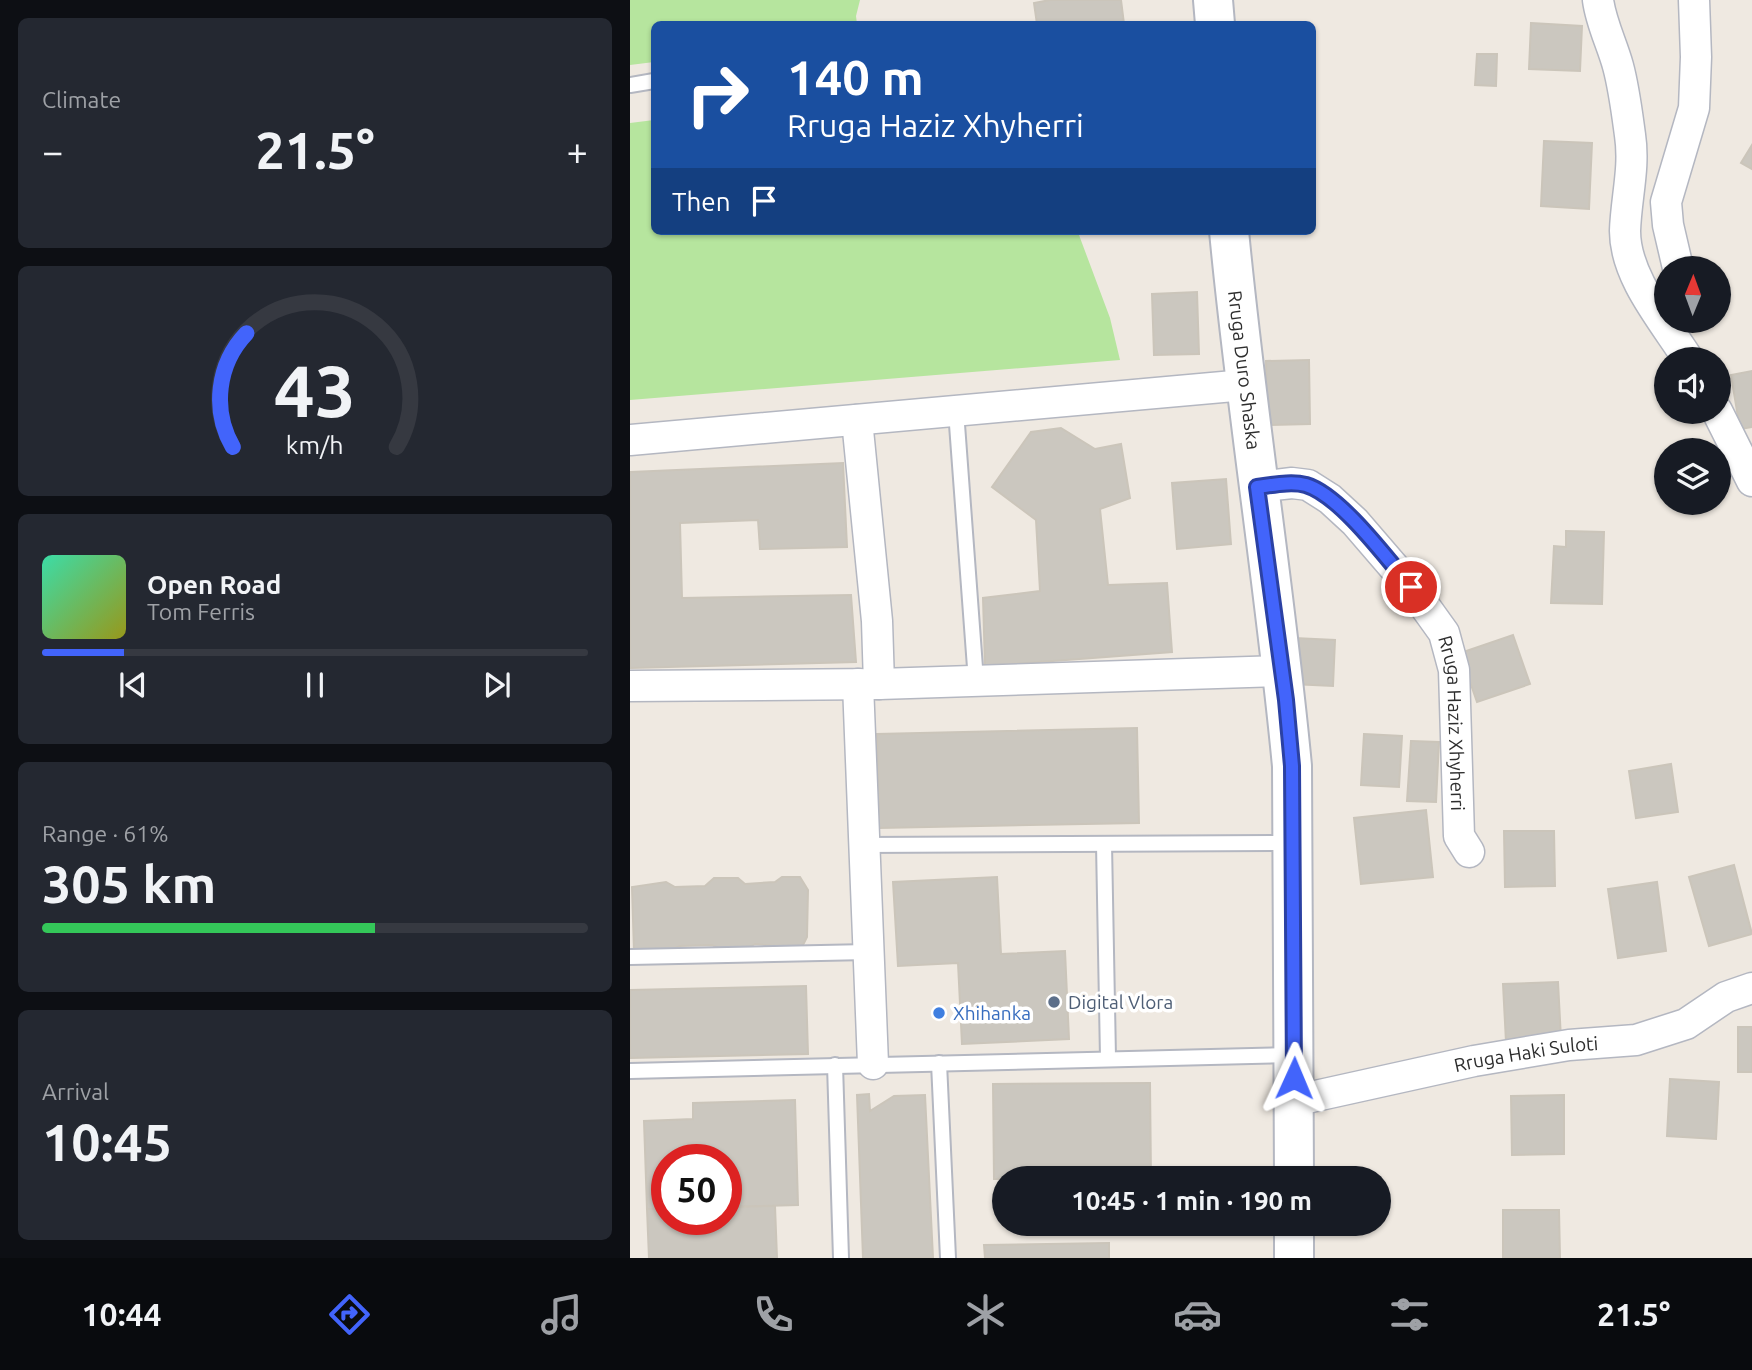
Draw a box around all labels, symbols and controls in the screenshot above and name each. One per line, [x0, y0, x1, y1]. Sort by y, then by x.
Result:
icon: right [672, 49, 763, 140]
text: 140 m [787, 49, 924, 104]
text: Climate [42, 87, 121, 112]
text: Rruga Haziz Xhyherri [787, 107, 1084, 143]
text: 21.5° [255, 121, 375, 179]
text: − [42, 130, 63, 172]
text: + [567, 130, 588, 172]
icon: arrive [745, 182, 783, 220]
text: Then [672, 187, 731, 216]
north arrow [1654, 256, 1731, 332]
map controls [1654, 256, 1731, 515]
street label: Rruga Duro Shaska [1224, 289, 1265, 451]
button: sound [1654, 347, 1731, 424]
text: 43 [274, 349, 356, 431]
text: km/h [286, 431, 344, 459]
button: layers [1654, 438, 1731, 515]
pin [1381, 557, 1441, 617]
icon: arrive [1392, 568, 1430, 606]
text: Open Road [147, 570, 281, 599]
text: Tom Ferris [147, 599, 255, 624]
street label: Rruga Haziz Xhyherri [1434, 633, 1469, 811]
icon: previous [114, 666, 152, 704]
icon: pause [296, 666, 334, 704]
icon: next [478, 666, 516, 704]
text: Range · 61% [42, 821, 169, 846]
text: 305 km [42, 855, 216, 913]
place label: Digital Vlora [1068, 991, 1173, 1013]
marker: Digital Vlora [1046, 994, 1062, 1010]
place label: Xhihanka [953, 1002, 1031, 1024]
marker: Xhihanka [931, 1005, 947, 1021]
street label: Rruga Haki Suloti [1452, 1032, 1599, 1076]
position arrow [1257, 1041, 1331, 1115]
text: Arrival [42, 1079, 109, 1104]
text: 10:45 [42, 1113, 172, 1171]
speed limit sign: 50 [651, 1144, 742, 1235]
text: 10:45 · 1 min · 190 m [1071, 1186, 1312, 1215]
icon: directions [325, 1290, 374, 1339]
icon: music [537, 1290, 586, 1339]
icon: phone [749, 1290, 798, 1339]
icon: climate [961, 1290, 1010, 1339]
icon: car [1173, 1290, 1222, 1339]
icon: filters [1385, 1290, 1434, 1339]
text: 10:44 [82, 1296, 162, 1332]
text: 21.5° [1597, 1296, 1670, 1332]

